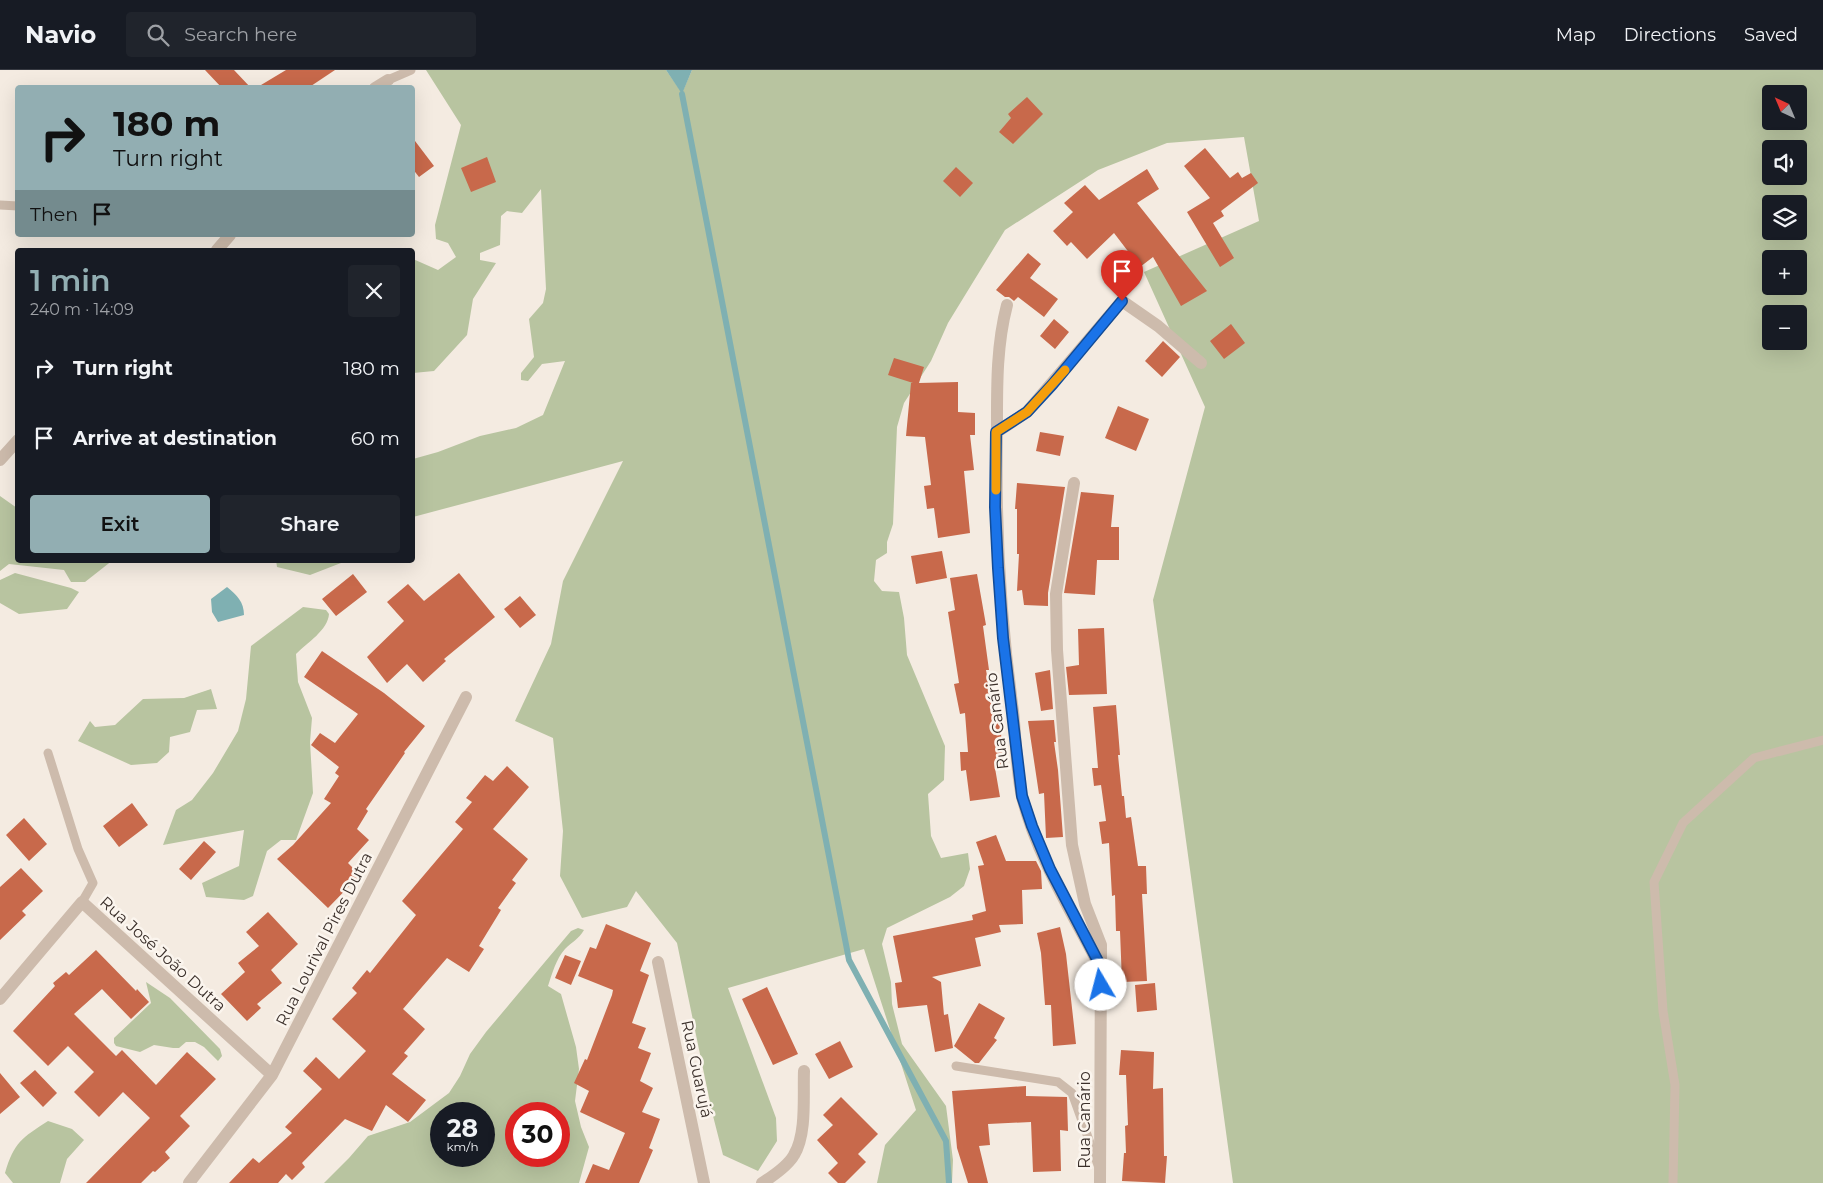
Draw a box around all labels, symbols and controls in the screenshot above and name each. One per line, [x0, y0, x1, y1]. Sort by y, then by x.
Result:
search box [126, 12, 476, 57]
text: Navio [25, 20, 96, 49]
icon: search [144, 21, 172, 49]
text: Search here [184, 23, 297, 46]
text: Map [1556, 24, 1596, 46]
text: Directions [1624, 24, 1716, 46]
text: Saved [1744, 24, 1798, 46]
north arrow [1762, 85, 1808, 130]
map controls [1762, 85, 1807, 350]
text: 180 m [113, 102, 220, 145]
icon: right [30, 105, 95, 170]
button: sound [1762, 140, 1807, 185]
text: Turn right [113, 145, 223, 172]
button: layers [1762, 195, 1807, 240]
icon: arrive [88, 200, 116, 228]
text: Then [30, 203, 78, 226]
pin [1101, 250, 1143, 301]
button: + [1762, 250, 1807, 295]
icon: arrive [1108, 257, 1136, 285]
text: 1 min [30, 262, 111, 299]
button: close [348, 265, 400, 317]
text: 240 m · 14:09 [30, 300, 134, 319]
button: − [1762, 305, 1807, 350]
icon: right [30, 354, 58, 382]
text: Turn right [73, 357, 173, 380]
text: 180 m [343, 357, 400, 380]
icon: arrive [30, 424, 58, 452]
text: Arrive at destination [73, 427, 277, 450]
text: 60 m [351, 427, 400, 450]
button: Exit [30, 495, 210, 553]
button: Share [220, 495, 400, 553]
street label: Rua Canário [982, 671, 1012, 771]
street label: Rua Lourival Pires Dutra [272, 849, 376, 1029]
street label: Rua José João Dutra [96, 892, 230, 1016]
position arrow [1074, 958, 1126, 1010]
street label: Rua Guarujá [677, 1018, 717, 1120]
street label: Rua Canário [1075, 1071, 1094, 1169]
speed limit sign: 30 [505, 1102, 570, 1167]
text: 28 [447, 1113, 478, 1143]
text: km/h [446, 1139, 479, 1154]

